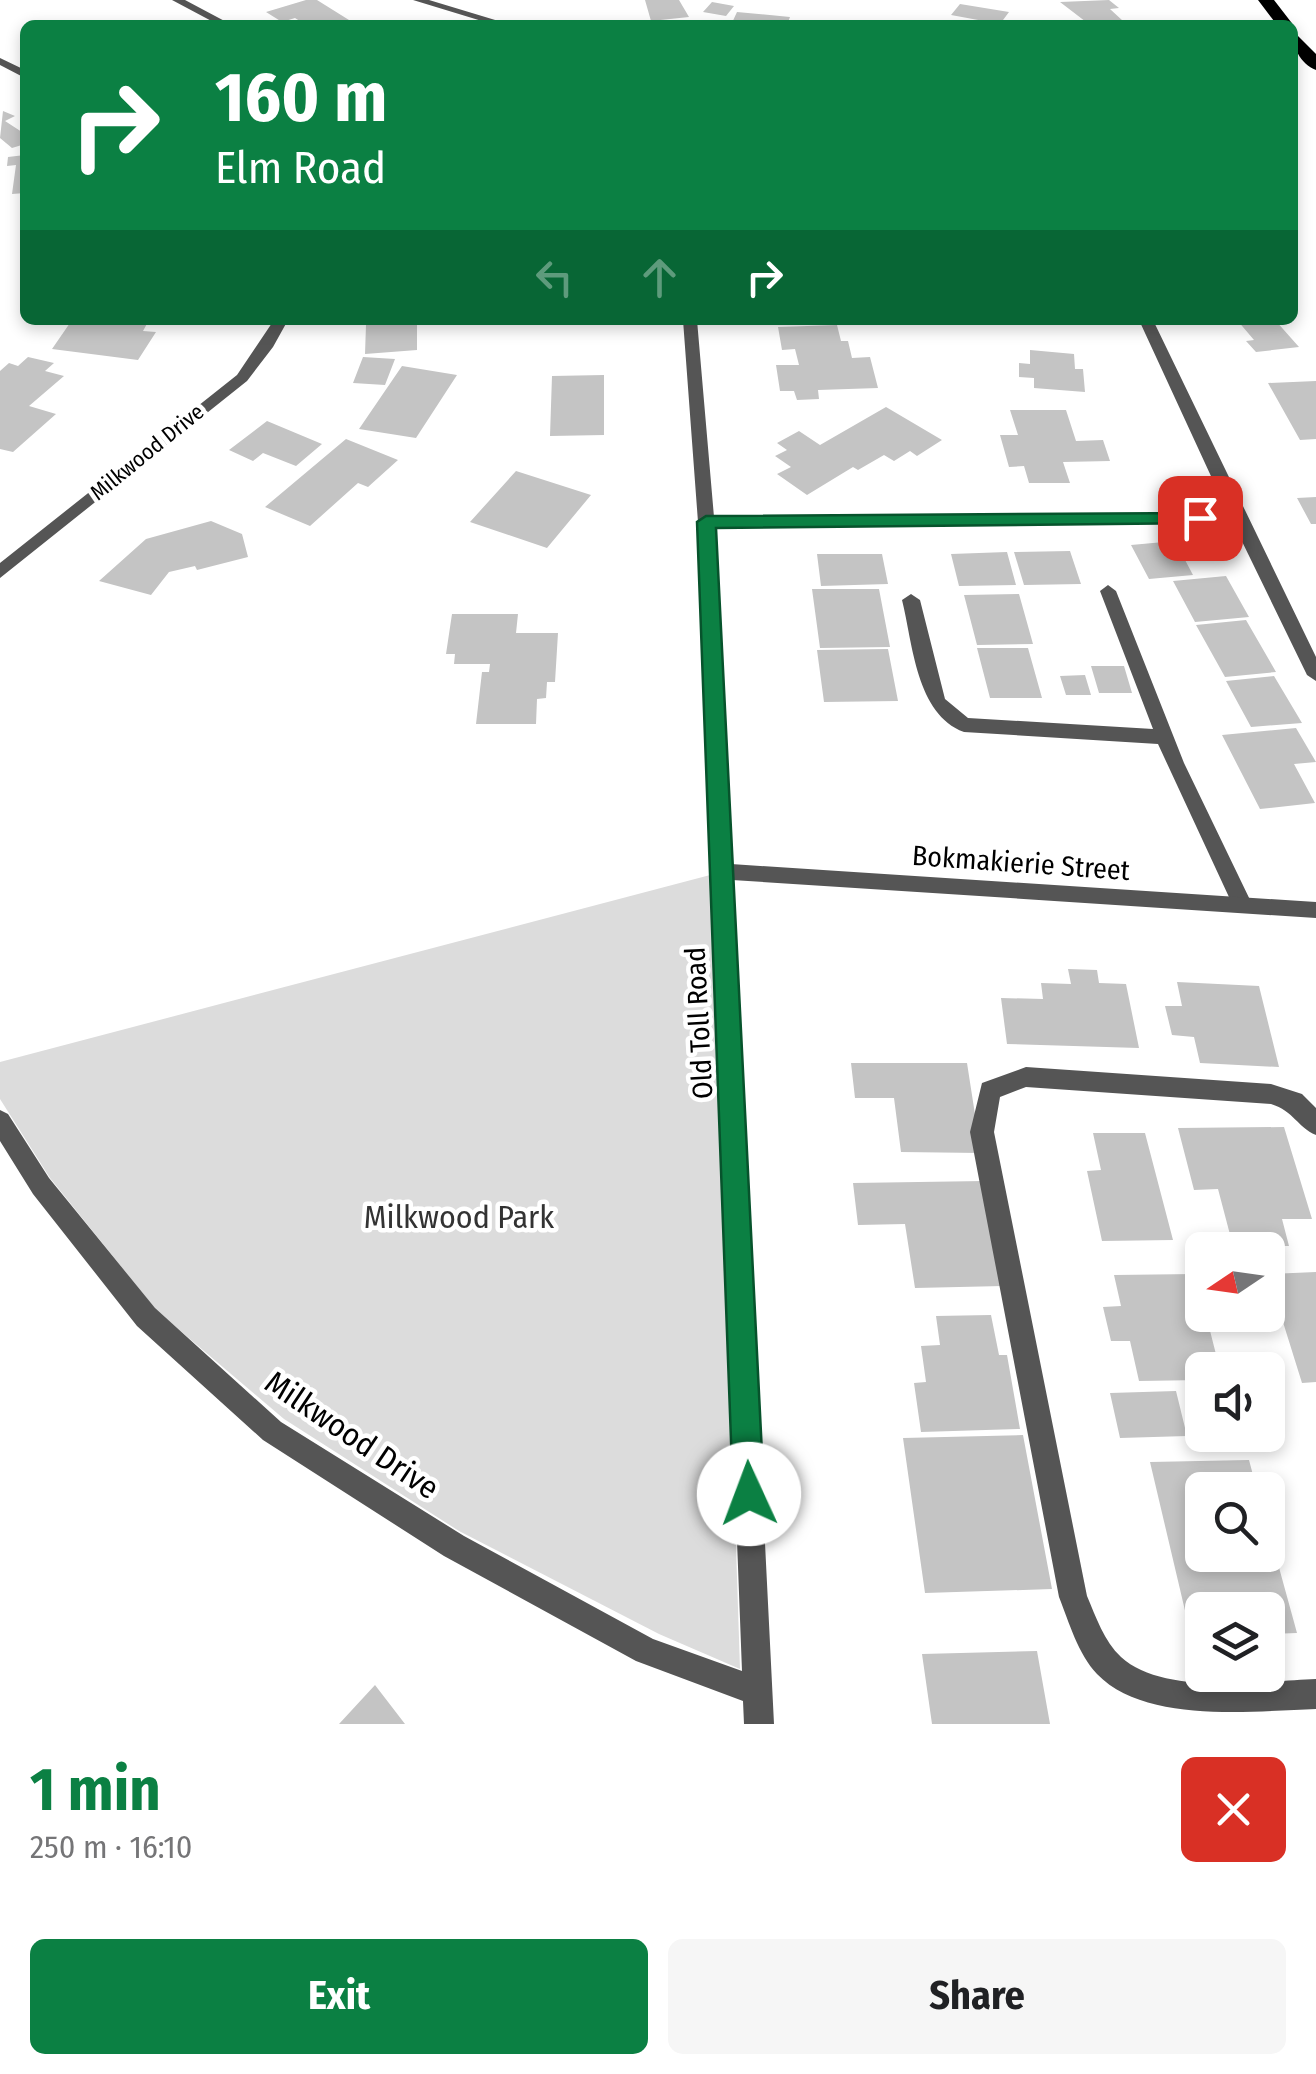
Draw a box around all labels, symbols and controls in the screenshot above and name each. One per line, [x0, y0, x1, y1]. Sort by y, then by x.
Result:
text: 160 m [215, 56, 387, 140]
icon: right [50, 60, 180, 190]
text: Elm Road [215, 141, 386, 195]
icon: left [527, 250, 582, 305]
icon: ahead [632, 250, 687, 305]
icon: right [737, 250, 792, 305]
street label: Milkwood Drive [85, 398, 209, 506]
pin [1158, 476, 1243, 561]
icon: arrive [1173, 491, 1228, 546]
street label: Bokmakierie Street [911, 839, 1132, 887]
street label: Old Toll Road [679, 946, 719, 1100]
park label: Milkwood Park [364, 1198, 554, 1236]
north arrow [1185, 1232, 1285, 1332]
map controls [1185, 1232, 1285, 1692]
button: sound [1185, 1352, 1285, 1452]
street label: Milkwood Drive [258, 1363, 446, 1507]
position arrow [697, 1442, 801, 1546]
button: search [1185, 1472, 1285, 1572]
button: layers [1185, 1592, 1285, 1692]
text: 1 min [30, 1754, 161, 1826]
button: close [1181, 1757, 1286, 1862]
text: 250 m · 16:10 [30, 1828, 192, 1866]
button: Exit [30, 1939, 648, 2054]
button: Share [668, 1939, 1286, 2054]

